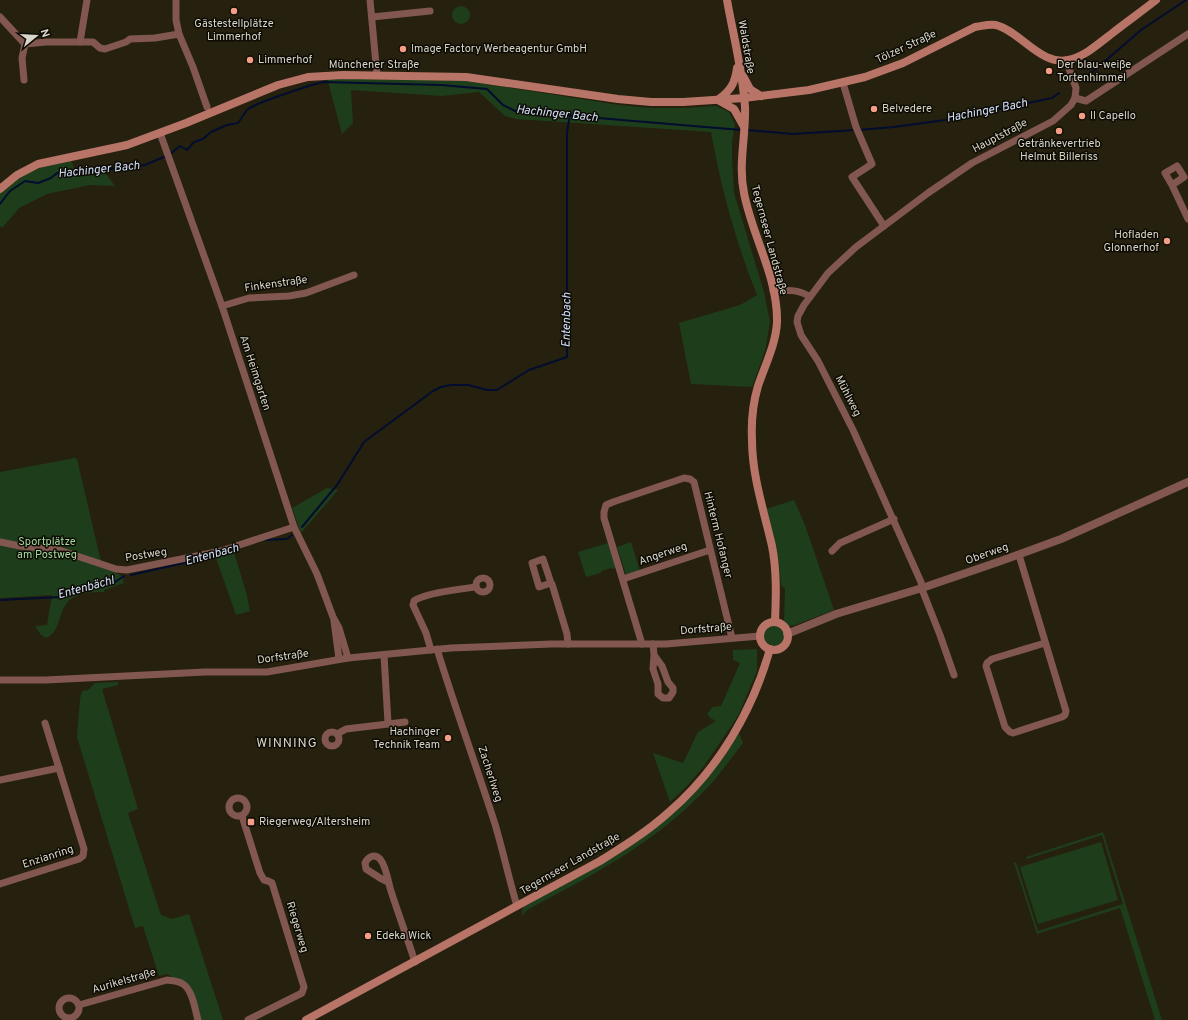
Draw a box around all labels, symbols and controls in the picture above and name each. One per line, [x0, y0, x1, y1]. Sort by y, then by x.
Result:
marker: Gästestellplätze Limmerhof [229, 6, 239, 16]
north arrow [16, 16, 56, 56]
place label: Gästestellplätze Limmerhof [194, 17, 274, 44]
street label: Waldstraße [734, 19, 758, 75]
text: N [37, 27, 52, 39]
street label: Tölzer Straße [874, 27, 939, 67]
place label: Image Factory Werbeagentur GmbH [411, 42, 587, 56]
marker: Image Factory Werbeagentur GmbH [398, 44, 408, 54]
place label: Limmerhof [258, 53, 313, 67]
marker: Limmerhof [245, 55, 255, 65]
street label: Münchener Straße [329, 58, 419, 72]
place label: Der blau-weiße Tortenhimmel [1057, 58, 1131, 85]
marker: Der blau-weiße Tortenhimmel [1044, 66, 1054, 76]
water label: Hachinger Bach [945, 95, 1029, 127]
water label: Hachinger Bach [515, 102, 599, 126]
place label: Belvedere [882, 102, 932, 116]
marker: Belvedere [869, 104, 879, 114]
place label: Il Capello [1090, 109, 1136, 123]
marker: Il Capello [1077, 111, 1087, 121]
street label: Hauptstraße [970, 116, 1030, 156]
marker: Getränkevertrieb Helmut Billeriss [1054, 126, 1064, 136]
place label: Getränkevertrieb Helmut Billeriss [1017, 137, 1101, 164]
water label: Hachinger Bach [57, 158, 141, 182]
street label: Tegernseer Landstraße [748, 183, 790, 297]
place label: Hofladen Glonnerhof [1103, 228, 1159, 255]
marker: Hofladen Glonnerhof [1162, 236, 1172, 246]
street label: Finkenstraße [244, 273, 308, 295]
water label: Entenbach [559, 292, 575, 348]
street label: Am Heimgarten [236, 334, 274, 412]
street label: Mühlweg [832, 373, 864, 419]
street label: Hinterm Hofanger [700, 490, 736, 580]
park label: Sportplätze am Postweg [17, 535, 77, 562]
street label: Angerweg [637, 539, 689, 569]
water label: Entenbach [183, 540, 241, 570]
street label: Oberweg [964, 540, 1010, 568]
street label: Postweg [124, 545, 168, 565]
water label: Entenbächl [56, 573, 117, 603]
street label: Dorfstraße [680, 620, 733, 638]
street label: Dorfstraße [256, 646, 310, 668]
place label: Hachinger Technik Team [373, 725, 441, 752]
marker: Hachinger Technik Team [443, 733, 453, 743]
district label: WINNING [256, 736, 318, 752]
street label: Zacherlweg [474, 744, 506, 804]
place label: Riegerweg/Altersheim [259, 815, 370, 829]
marker: Riegerweg/Altersheim [246, 817, 256, 827]
street label: Tegernseer Landstraße [517, 830, 623, 898]
street label: Enzianring [21, 842, 75, 872]
street label: Riegerweg [283, 900, 311, 954]
place label: Edeka Wick [376, 929, 432, 943]
marker: Edeka Wick [363, 931, 373, 941]
street label: Aurikelstraße [91, 965, 158, 997]

